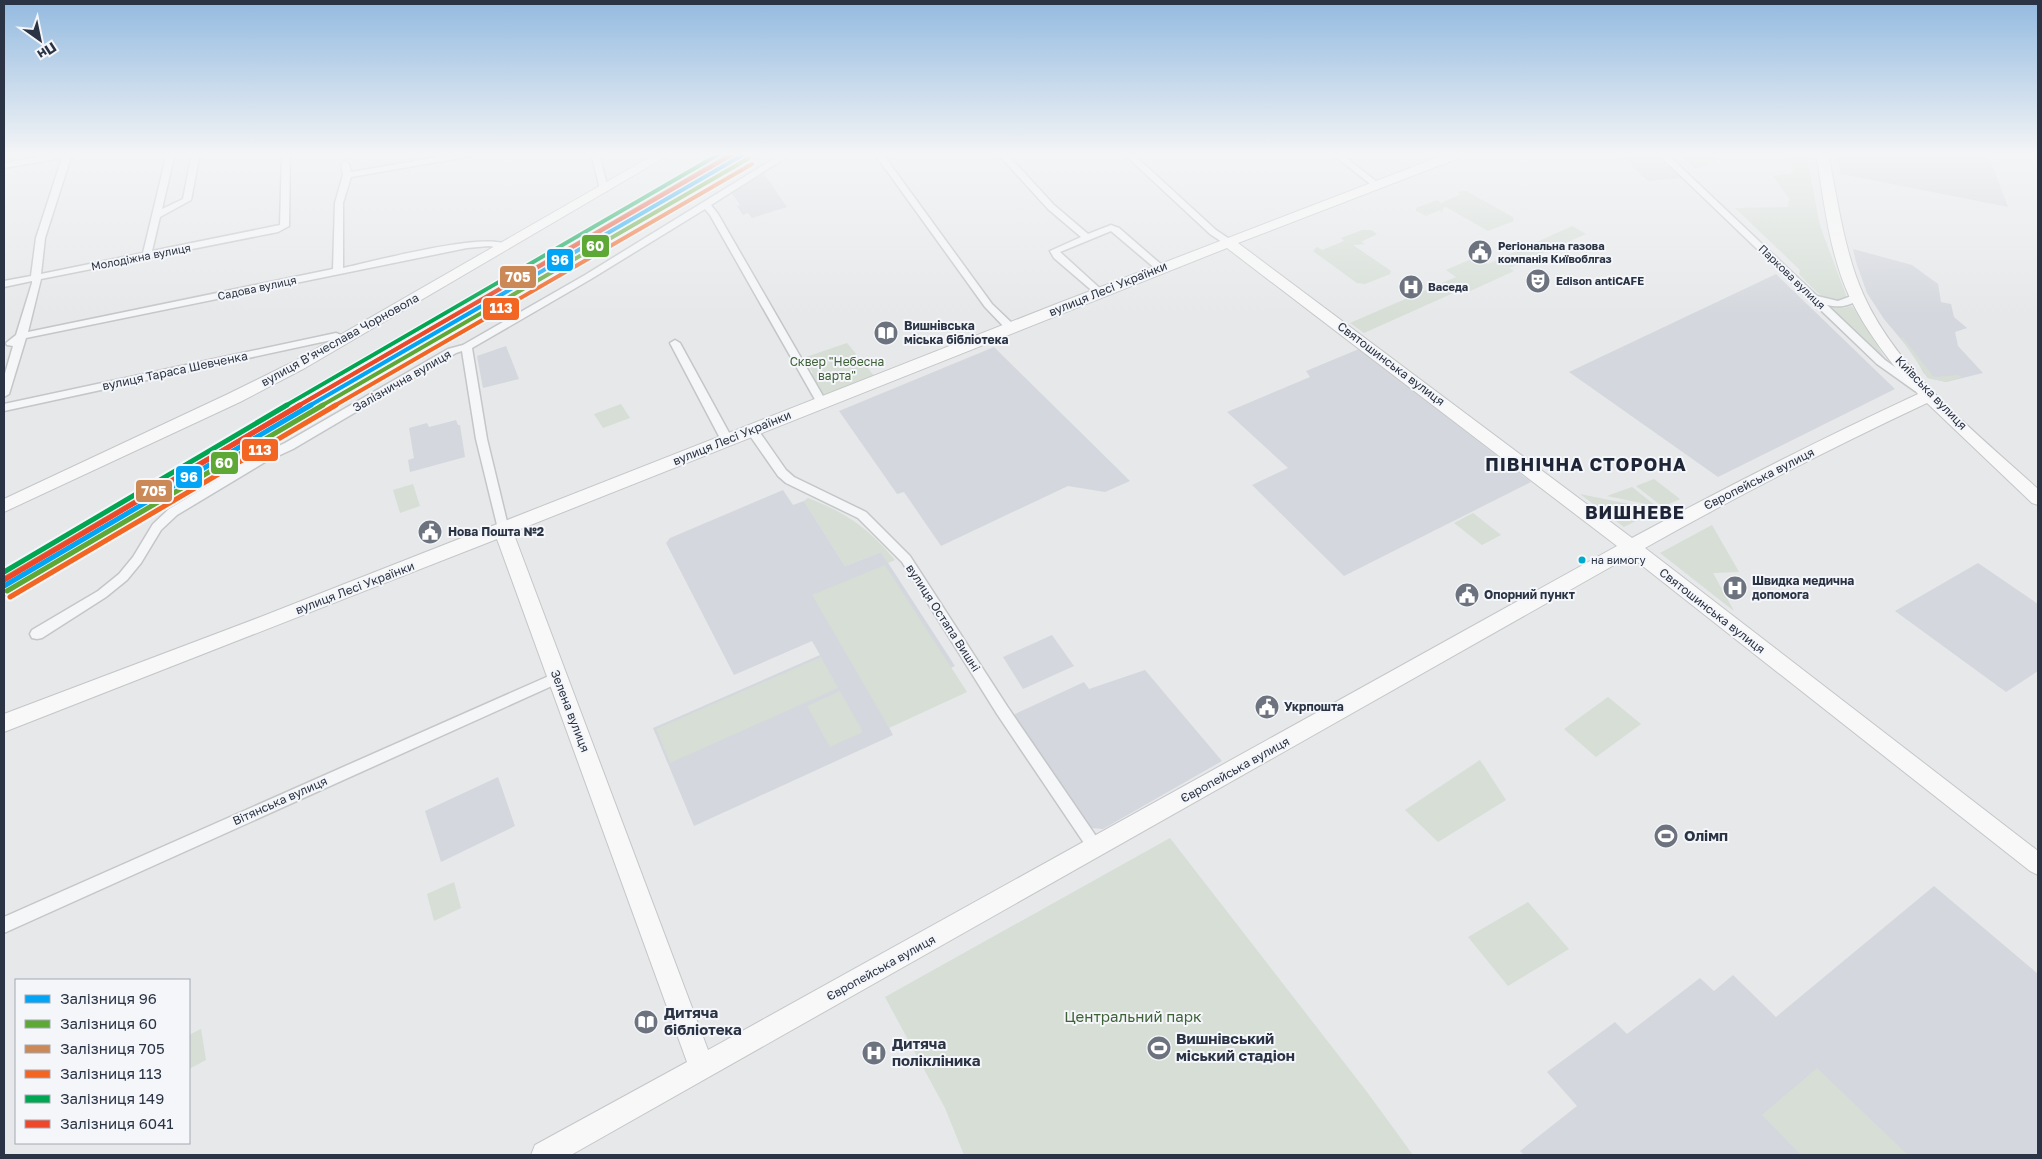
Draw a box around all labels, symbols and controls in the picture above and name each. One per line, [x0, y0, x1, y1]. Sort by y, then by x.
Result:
north arrow [15, 15, 65, 65]
text: Пн [35, 39, 60, 64]
line badge: 60 [581, 234, 610, 258]
text: 60 [586, 237, 604, 254]
public building icon: Регіональна газова компанія Київоблгаз [1467, 239, 1493, 265]
place label: Регіональна газова компанія Київоблгаз [1498, 239, 1612, 265]
street label: Молодіжна вулиця [90, 240, 192, 273]
street label: Паркова вулиця [1756, 242, 1828, 312]
line badge: 96 [546, 248, 574, 272]
text: 96 [551, 251, 569, 268]
street label: вулиця Лесі Українки [1046, 258, 1169, 319]
line badge: 705 [499, 265, 537, 289]
text: 705 [505, 268, 531, 285]
theatre icon: Edison antiCAFE [1525, 268, 1551, 294]
street label: Садова вулиця [216, 273, 298, 302]
hospital icon: Васеда [1398, 274, 1424, 300]
place label: Edison antiCAFE [1556, 274, 1644, 287]
place label: Васеда [1428, 280, 1468, 293]
street label: вулиця Вʼячеслава Чорновола [258, 290, 421, 389]
line badge: 113 [482, 297, 520, 321]
text: 113 [490, 299, 512, 316]
place label: Вишнівська міська бібліотека [904, 318, 1008, 347]
street label: Святошинська вулиця [1335, 318, 1448, 409]
library icon: Вишнівська міська бібліотека [873, 320, 899, 346]
street label: Залізнична вулиця [350, 346, 454, 415]
street label: вулиця Тараса Шевченка [101, 348, 249, 393]
street label: Київська вулиця [1892, 353, 1970, 433]
park label: Сквер "Небесна варта" [790, 354, 884, 383]
street label: вулиця Лесі Українки [670, 407, 793, 468]
line badge: 113 [241, 438, 279, 462]
text: 113 [249, 441, 271, 458]
street label: Європейська вулиця [1701, 444, 1817, 513]
line badge: 60 [210, 451, 239, 475]
district label: ПІВНІЧНА СТОРОНА [1485, 453, 1687, 475]
text: 60 [215, 454, 233, 471]
line badge: 96 [175, 465, 203, 489]
text: 96 [180, 468, 198, 485]
line badge: 705 [135, 479, 173, 503]
text: 705 [141, 482, 167, 499]
district label: ВИШНЕВЕ [1585, 501, 1685, 523]
public building icon: Нова Пошта №2 [417, 519, 443, 545]
place label: Нова Пошта №2 [448, 524, 544, 539]
place label: на вимогу [1591, 553, 1646, 566]
marker: на вимогу [1577, 555, 1587, 565]
street label: вулиця Лесі Українки [293, 558, 417, 617]
street label: вулиця Остапа Вишні [903, 561, 984, 674]
street label: Святошинська вулиця [1656, 565, 1768, 657]
place label: Швидка медична допомога [1752, 573, 1854, 602]
hospital icon: Швидка медична допомога [1722, 575, 1748, 601]
public building icon: Опорний пункт [1454, 582, 1480, 608]
place label: Опорний пункт [1484, 587, 1575, 602]
street label: Зелена вулиця [548, 667, 593, 754]
public building icon: Укрпошта [1254, 694, 1280, 720]
place label: Укрпошта [1284, 699, 1344, 714]
street label: Європейська вулиця [1178, 733, 1292, 806]
street label: Вітянська вулиця [230, 773, 330, 828]
sports icon: Олімп [1653, 823, 1679, 849]
place label: Олімп [1684, 826, 1728, 844]
street label: Європейська вулиця [824, 931, 938, 1004]
legend [15, 979, 190, 1144]
text: Залізниця 96 [60, 989, 157, 1007]
place label: Дитяча бібліотека [664, 1003, 742, 1038]
park label: Центральний парк [1064, 1007, 1202, 1025]
library icon: Дитяча бібліотека [633, 1009, 659, 1035]
text: Залізниця 60 [60, 1014, 157, 1032]
place label: Вишнівський міський стадіон [1176, 1029, 1295, 1064]
place label: Дитяча полікліника [892, 1034, 981, 1069]
sports icon: Вишнівський міський стадіон [1146, 1035, 1172, 1061]
text: Залізниця 705 [60, 1039, 165, 1057]
hospital icon: Дитяча полікліника [861, 1040, 887, 1066]
text: Залізниця 113 [60, 1064, 162, 1082]
text: Залізниця 149 [60, 1089, 164, 1107]
text: Залізниця 6041 [60, 1114, 174, 1132]

